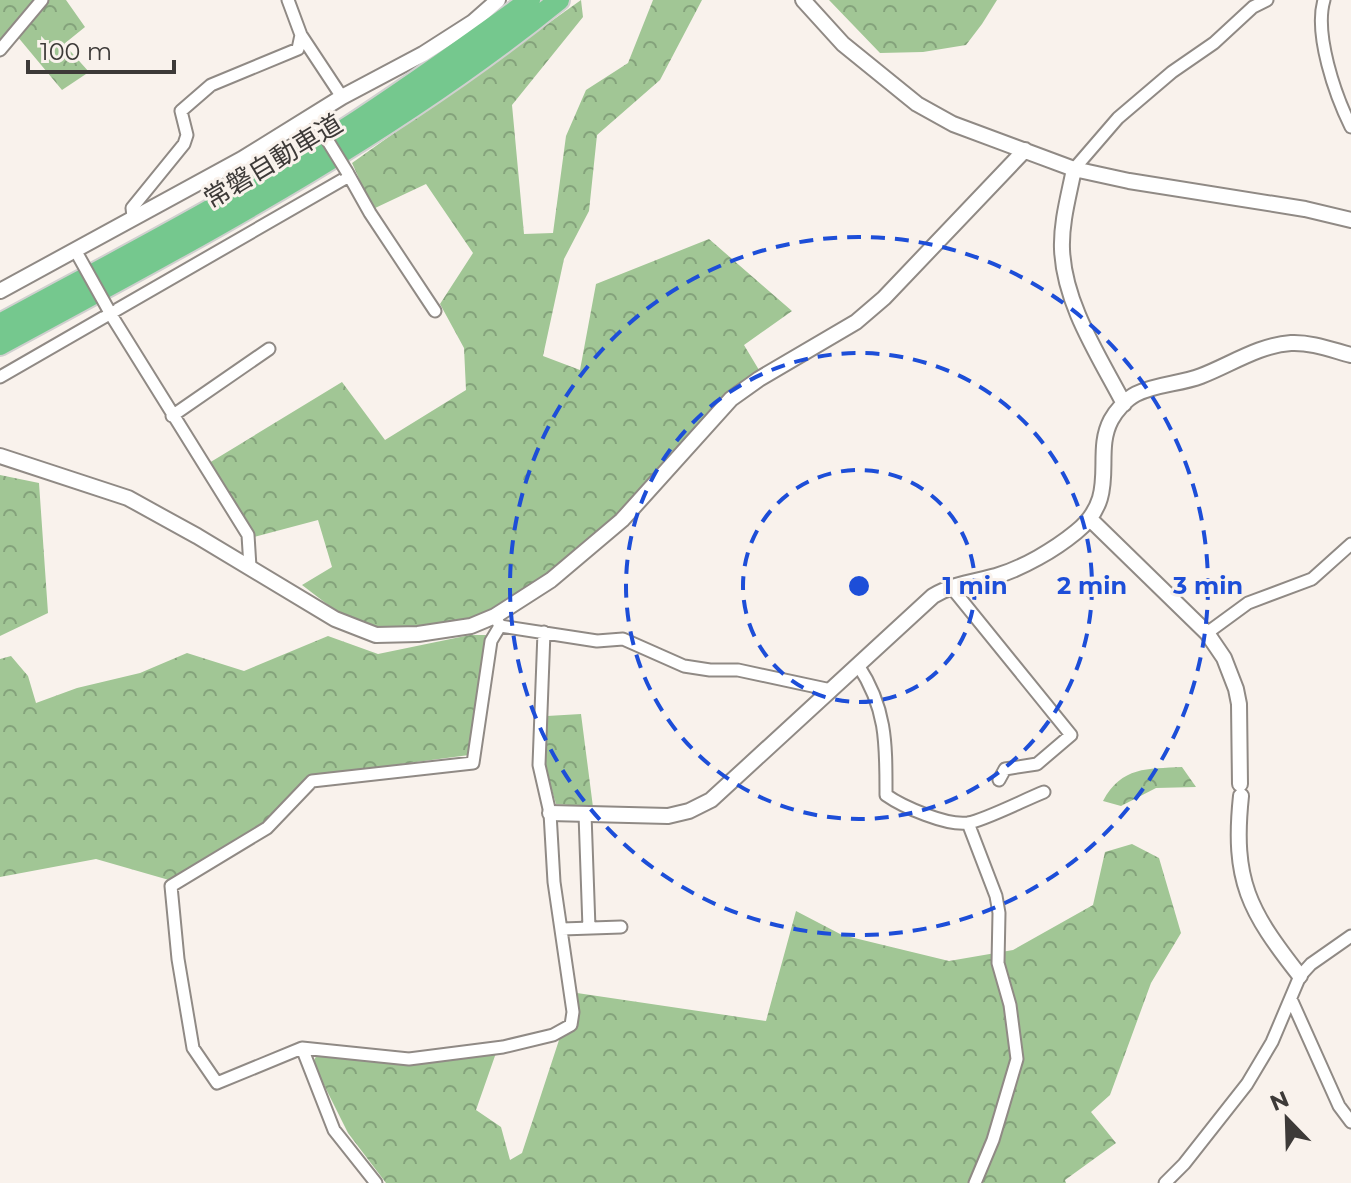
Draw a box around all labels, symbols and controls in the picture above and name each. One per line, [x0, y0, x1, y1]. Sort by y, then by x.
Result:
scale bar [28, 24, 174, 74]
text: 100 m [40, 37, 112, 66]
street label: 常磐自動車道 [198, 107, 348, 215]
text: 1 min [942, 571, 1008, 600]
text: 2 min [1057, 571, 1127, 600]
text: 3 min [1172, 571, 1243, 600]
centre of rings [845, 572, 873, 600]
north arrow [1247, 1079, 1327, 1159]
text: N [1266, 1085, 1293, 1117]

